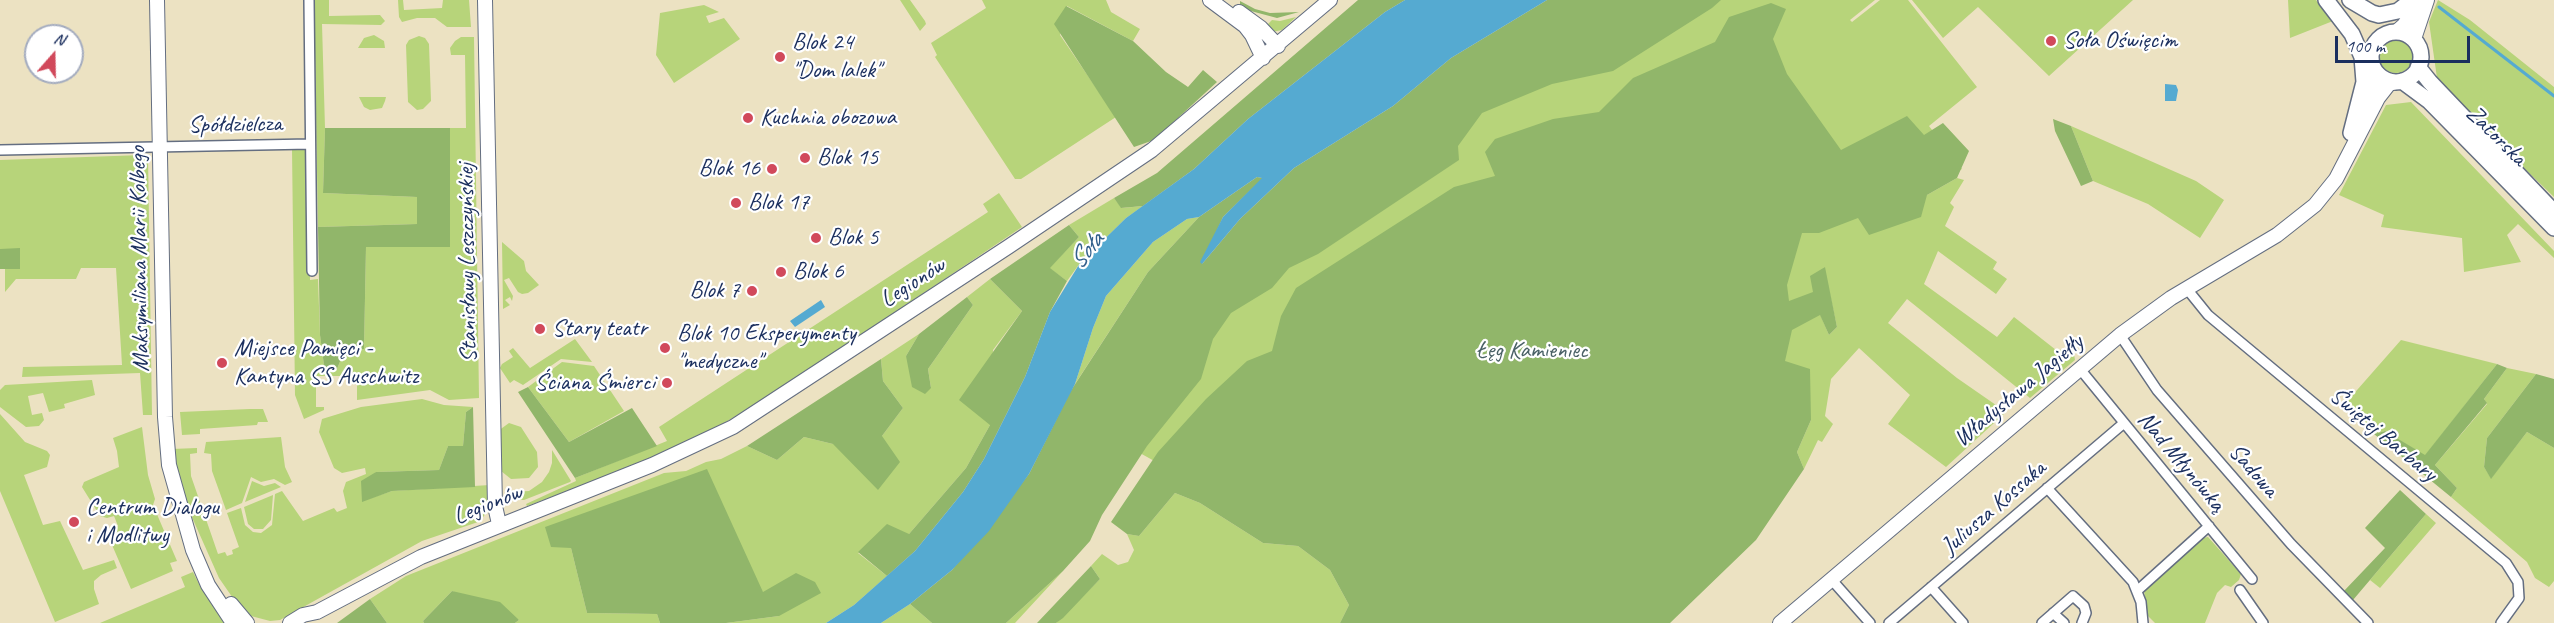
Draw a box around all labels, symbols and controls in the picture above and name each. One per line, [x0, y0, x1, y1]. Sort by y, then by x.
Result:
north arrow [24, 24, 84, 84]
scale bar [2338, 24, 2473, 62]
place label: Soła Oświęcim [2063, 27, 2177, 55]
text: N [51, 28, 68, 50]
place label: Blok 24 "Dom lalek" [792, 29, 880, 85]
marker: Soła Oświęcim [2044, 34, 2058, 48]
text: 100 m [2346, 35, 2385, 57]
marker: Blok 24 "Dom lalek" [773, 50, 787, 64]
street label: Zatorska [2460, 100, 2532, 172]
place label: Kuchnia obozowa [760, 104, 896, 132]
street label: Spółdzielcza [188, 110, 282, 140]
marker: Kuchnia obozowa [741, 111, 755, 125]
place label: Blok 15 [817, 144, 878, 172]
street label: Maksymiliana Marii Kolbego [124, 146, 156, 372]
marker: Blok 15 [798, 151, 812, 165]
place label: Blok 16 [699, 155, 760, 183]
marker: Blok 16 [765, 162, 779, 176]
street label: Stanisławy Leszczyńskiej [452, 163, 484, 363]
place label: Blok 17 [748, 189, 809, 217]
marker: Blok 17 [729, 196, 743, 210]
place label: Blok 5 [828, 224, 879, 252]
water label: Soła [1063, 226, 1111, 276]
marker: Blok 5 [809, 231, 823, 245]
street label: Legionów [875, 252, 951, 314]
place label: Blok 6 [793, 258, 844, 286]
marker: Blok 6 [774, 265, 788, 279]
place label: Blok 7 [689, 277, 740, 305]
marker: Blok 7 [745, 284, 759, 298]
place label: Stary teatr [552, 315, 647, 343]
place label: Blok 10 Eksperymenty "medyczne" [677, 320, 856, 376]
marker: Stary teatr [533, 322, 547, 336]
street label: Władysława Jagiełły [1949, 329, 2089, 453]
place label: Miejsce Pamięci - Kantyna SS Auschwitz [234, 335, 418, 391]
park label: Łęg Kamieniec [1476, 337, 1588, 365]
marker: Blok 10 Eksperymenty "medyczne" [658, 341, 672, 355]
marker: Miejsce Pamięci - Kantyna SS Auschwitz [215, 356, 229, 370]
place label: Ściana Śmierci [535, 369, 655, 397]
marker: Ściana Śmierci [660, 376, 674, 390]
street label: Świętej Barbary [2323, 382, 2443, 488]
street label: Nad Młynówką [2131, 406, 2231, 518]
street label: Sadowa [2222, 438, 2284, 504]
street label: Juliusza Kossaka [1936, 455, 2052, 561]
street label: Legionów [450, 478, 526, 532]
place label: Centrum Dialogu i Modlitwy [86, 494, 219, 550]
marker: Centrum Dialogu i Modlitwy [67, 515, 81, 529]

